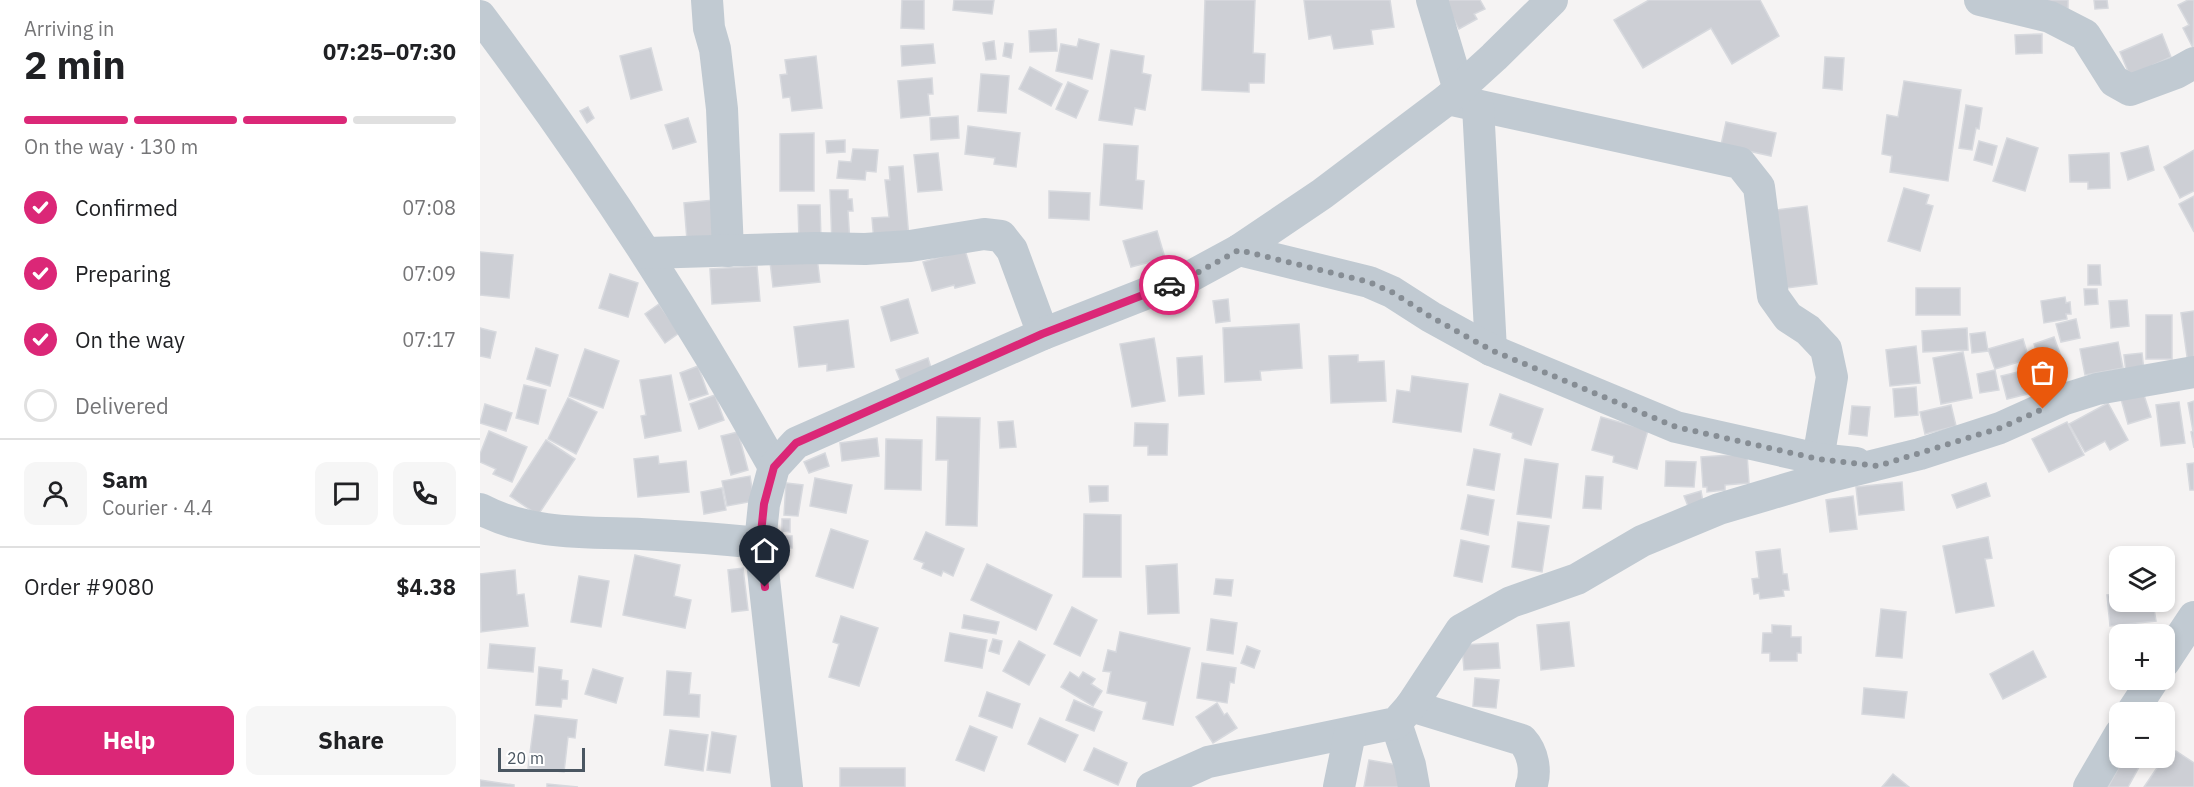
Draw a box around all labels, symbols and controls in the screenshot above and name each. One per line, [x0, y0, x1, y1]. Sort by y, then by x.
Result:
text: Arriving in [24, 15, 114, 42]
text: 07:25–07:30 [323, 37, 456, 66]
text: 2 min [24, 39, 126, 90]
text: On the way · 130 m [24, 133, 198, 160]
icon: check [24, 191, 57, 224]
text: Confirmed [75, 193, 178, 222]
text: 07:08 [402, 194, 456, 221]
courier [1139, 255, 1199, 315]
icon: check [24, 257, 57, 290]
text: Preparing [75, 259, 170, 288]
text: 07:09 [402, 260, 456, 287]
icon: car [1153, 269, 1186, 302]
icon: check [24, 323, 57, 356]
text: On the way [75, 325, 185, 354]
text: 07:17 [402, 326, 456, 353]
pin [2017, 347, 2068, 409]
icon: bag [2026, 356, 2059, 389]
text: Delivered [75, 391, 169, 420]
button: person [24, 462, 87, 525]
button: chat [315, 462, 378, 525]
button: phone [393, 462, 456, 525]
text: Sam [102, 465, 148, 494]
text: Courier · 4.4 [102, 494, 213, 521]
pin [739, 525, 790, 587]
icon: home [748, 534, 781, 567]
map controls [2109, 546, 2175, 768]
button: layers [2109, 546, 2175, 612]
text: Order #9080 [24, 572, 154, 601]
text: $4.38 [396, 572, 456, 601]
button: + [2109, 624, 2175, 690]
button: − [2109, 702, 2175, 768]
button: Help [24, 706, 234, 775]
button: Share [246, 706, 456, 775]
scale bar [498, 745, 585, 772]
text: 20 m [507, 748, 544, 768]

